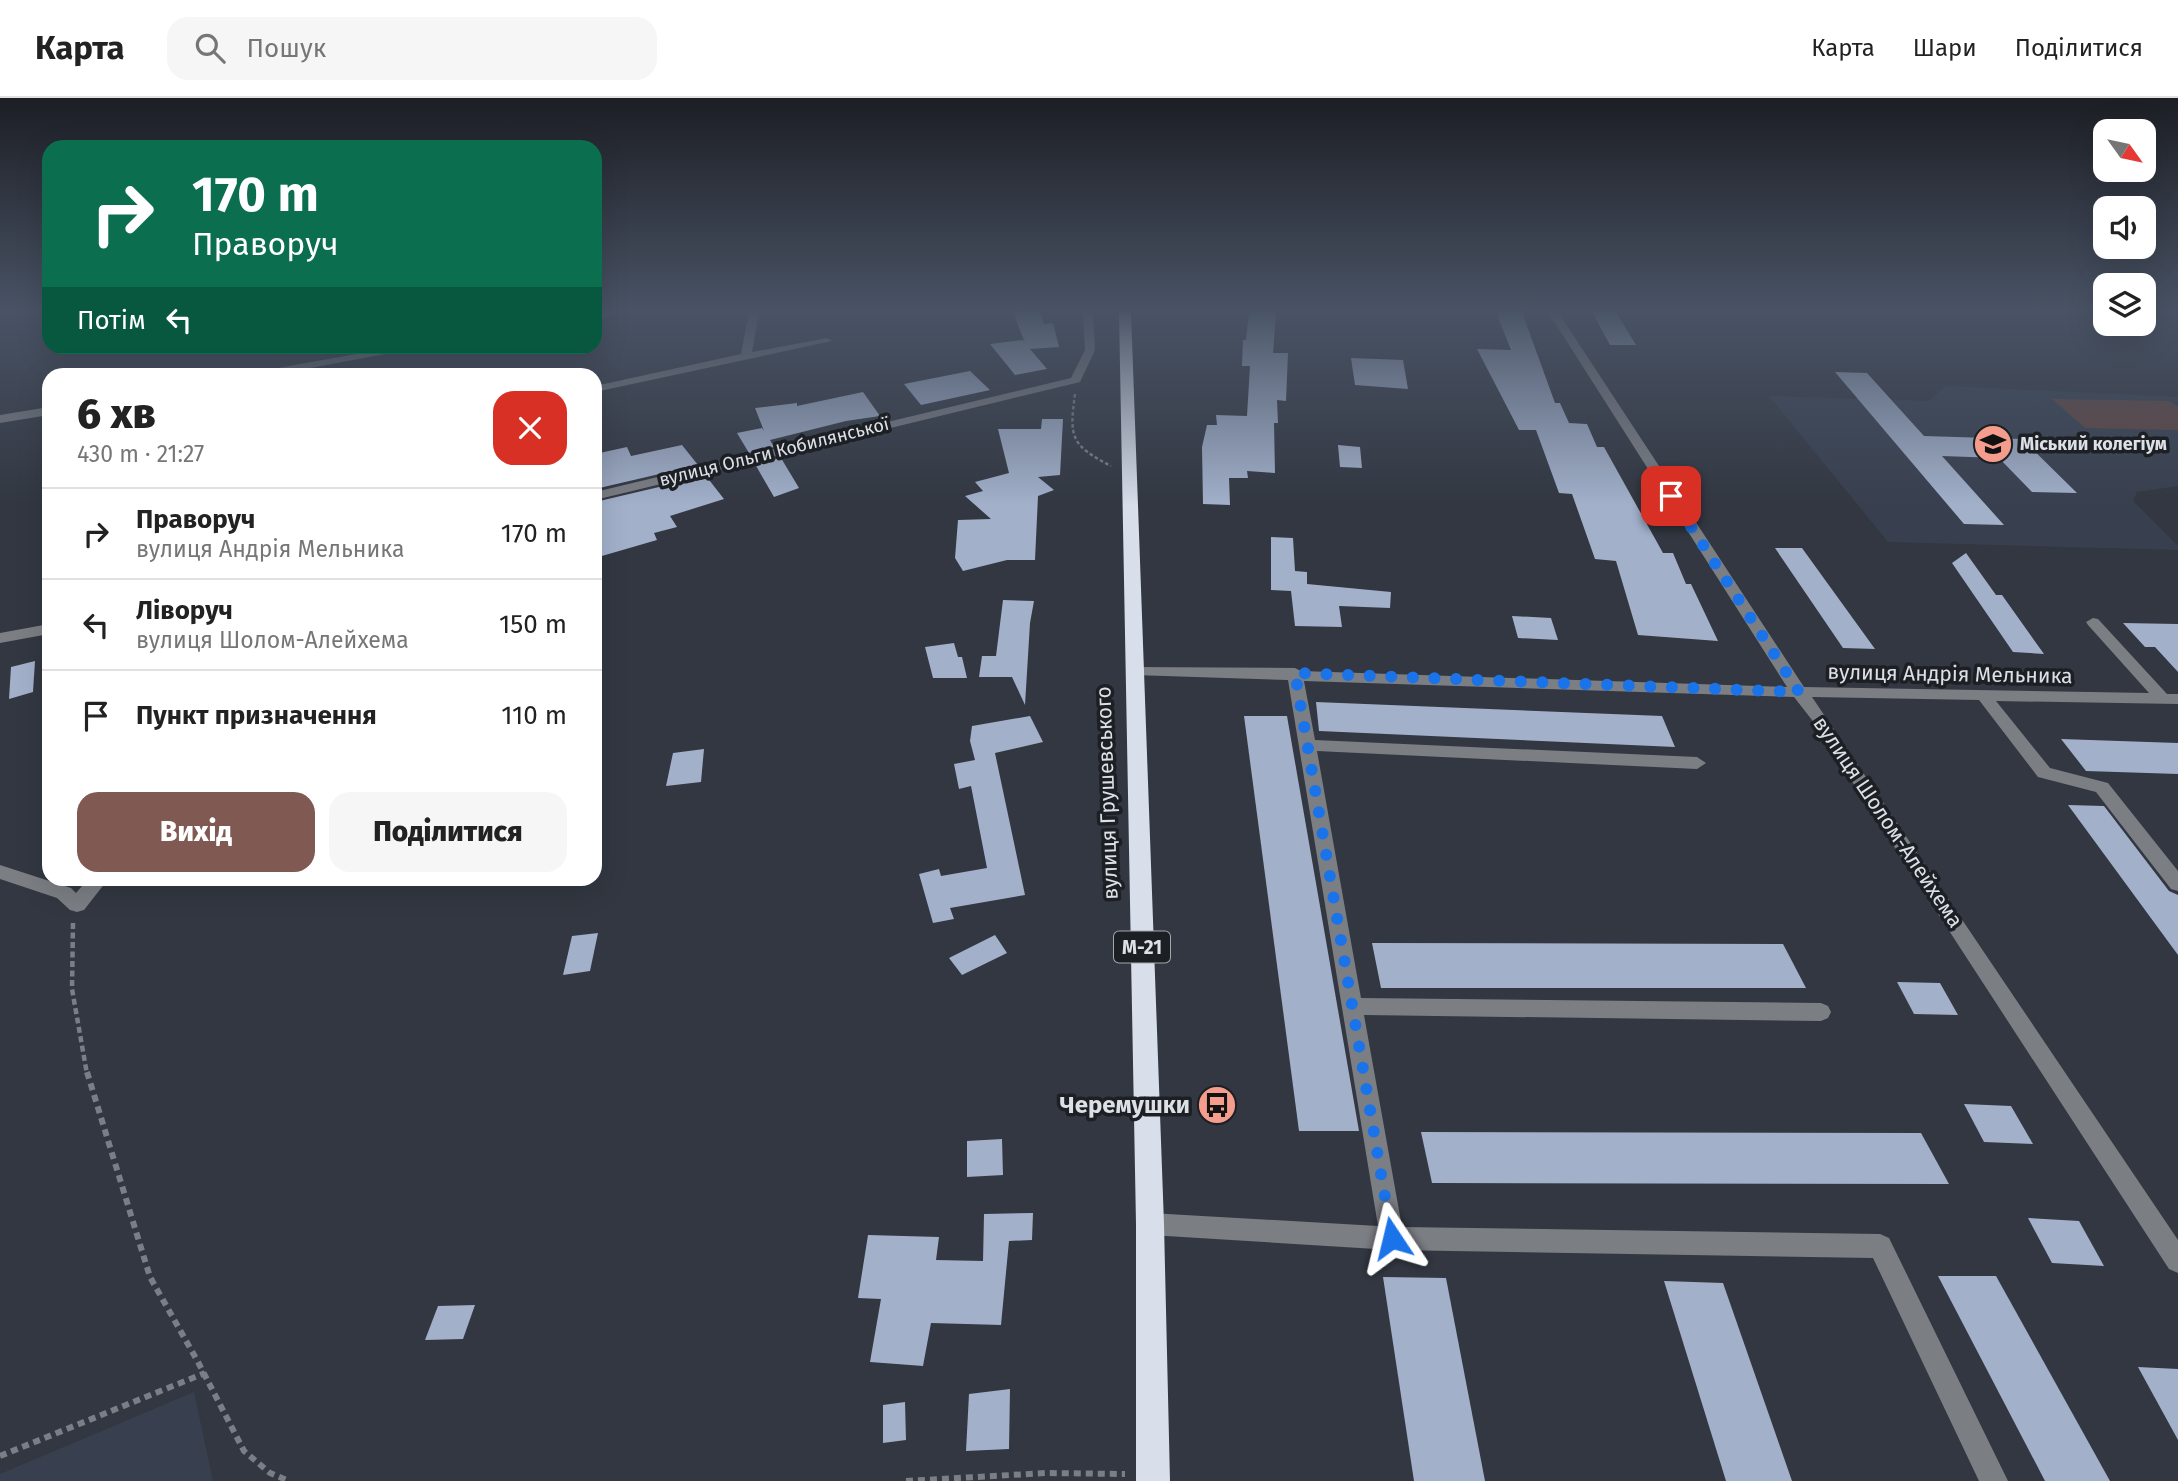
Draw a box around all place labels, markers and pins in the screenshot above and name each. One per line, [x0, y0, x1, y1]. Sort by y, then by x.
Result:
school or university icon: Міський колегіум [1972, 423, 2014, 465]
place label: Міський колегіум [2020, 433, 2167, 455]
pin [1641, 466, 1701, 526]
bus stop icon: Черемушки [1196, 1084, 1238, 1126]
place label: Черемушки [1060, 1091, 1190, 1119]

